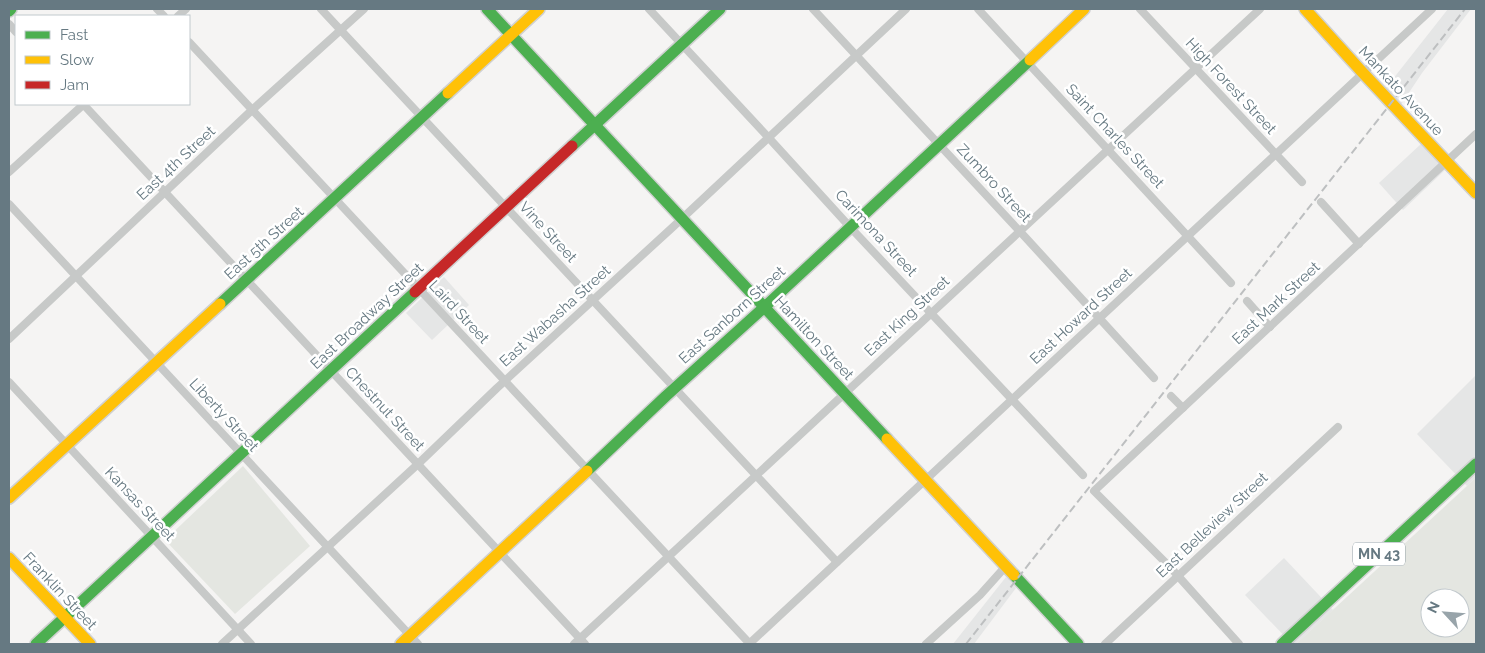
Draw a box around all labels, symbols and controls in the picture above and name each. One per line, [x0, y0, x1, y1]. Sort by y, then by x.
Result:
legend [15, 15, 190, 105]
text: Fast [60, 26, 88, 44]
street label: High Forest Street [1182, 34, 1280, 138]
street label: Mankato Avenue [1355, 42, 1447, 140]
text: Slow [60, 51, 94, 69]
text: Jam [60, 76, 89, 94]
street label: Saint Charles Street [1062, 80, 1168, 192]
street label: East 4th Street [133, 122, 219, 204]
street label: Zumbro Street [953, 140, 1035, 226]
street label: Carimona Street [831, 186, 921, 280]
street label: Vine Street [515, 198, 581, 266]
street label: East 5th Street [221, 203, 307, 283]
street label: East Mark Street [1228, 258, 1324, 348]
street label: East Broadway Street [307, 259, 427, 373]
street label: East Wabasha Street [496, 261, 614, 371]
street label: East Sanborn Street [675, 262, 789, 368]
street label: East Howard Street [1026, 264, 1136, 368]
street label: East King Street [861, 272, 953, 360]
street label: Laird Street [425, 277, 493, 347]
street label: Hamilton Street [770, 292, 858, 384]
street label: Chestnut Street [342, 363, 428, 455]
street label: Liberty Street [186, 375, 262, 455]
street label: Kansas Street [101, 463, 179, 545]
street label: East Belleview Street [1152, 469, 1272, 581]
road number: MN 43 [1353, 542, 1405, 566]
street label: Franklin Street [19, 548, 101, 634]
north arrow [1420, 588, 1470, 638]
text: N [1424, 599, 1443, 616]

